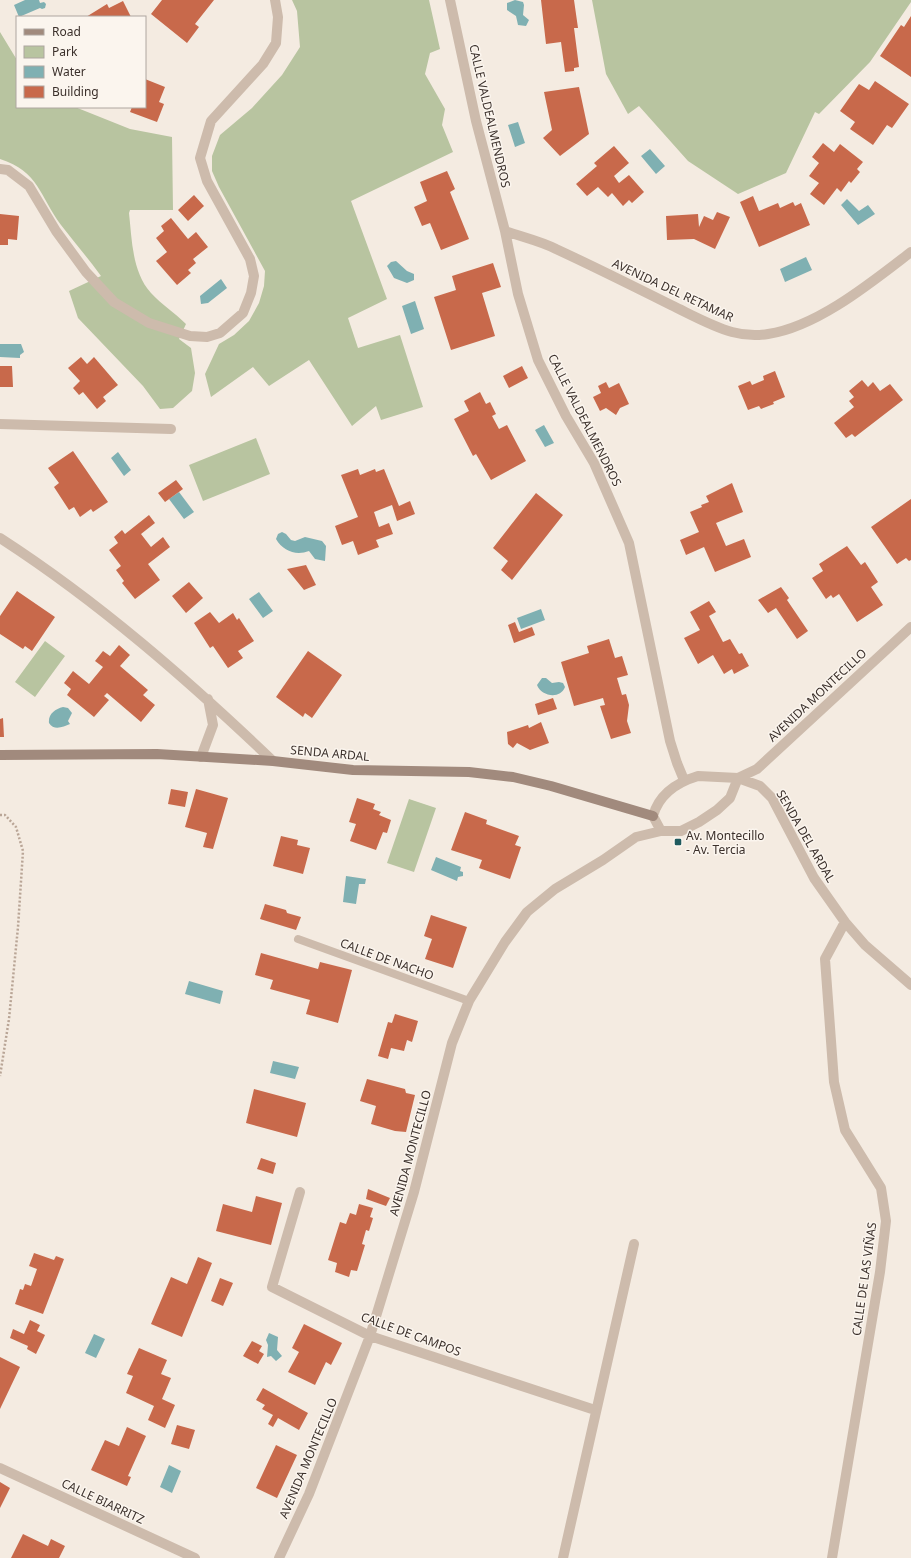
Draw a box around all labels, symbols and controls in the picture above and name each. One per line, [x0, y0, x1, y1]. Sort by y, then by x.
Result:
legend [16, 16, 146, 108]
text: Road [52, 23, 81, 40]
text: Park [52, 43, 78, 60]
street label: CALLE VALDEALMENDROS [465, 43, 515, 190]
text: Water [52, 63, 86, 80]
text: Building [52, 83, 99, 100]
street label: AVENIDA DEL RETAMAR [610, 254, 737, 326]
street label: CALLE VALDEALMENDROS [544, 351, 626, 490]
street label: AVENIDA MONTECILLO [764, 645, 870, 745]
street label: SENDA ARDAL [290, 741, 370, 765]
street label: SENDA DEL ARDAL [773, 787, 839, 885]
place label: Av. Montecillo - Av. Tercia [686, 827, 765, 858]
marker: Av. Montecillo - Av. Tercia [673, 837, 683, 847]
street label: CALLE DE NACHO [338, 934, 436, 984]
street label: AVENIDA MONTECILLO [385, 1088, 435, 1218]
street label: CALLE DE LAS VIÑAS [848, 1221, 880, 1337]
street label: CALLE DE CAMPOS [359, 1308, 464, 1360]
street label: AVENIDA MONTECILLO [275, 1395, 341, 1521]
street label: CALLE BIARRITZ [59, 1474, 147, 1528]

